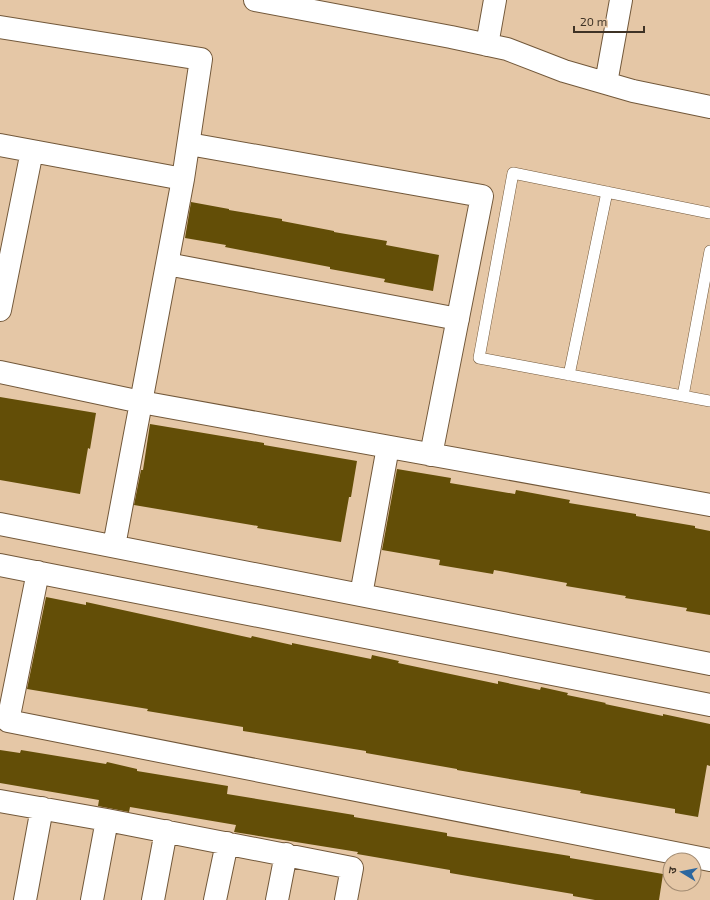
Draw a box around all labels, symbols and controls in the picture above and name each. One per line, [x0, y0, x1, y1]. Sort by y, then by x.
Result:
scale bar [574, 8, 644, 34]
text: 20 m [580, 14, 607, 28]
north arrow [662, 852, 702, 892]
text: उ [665, 865, 679, 874]

